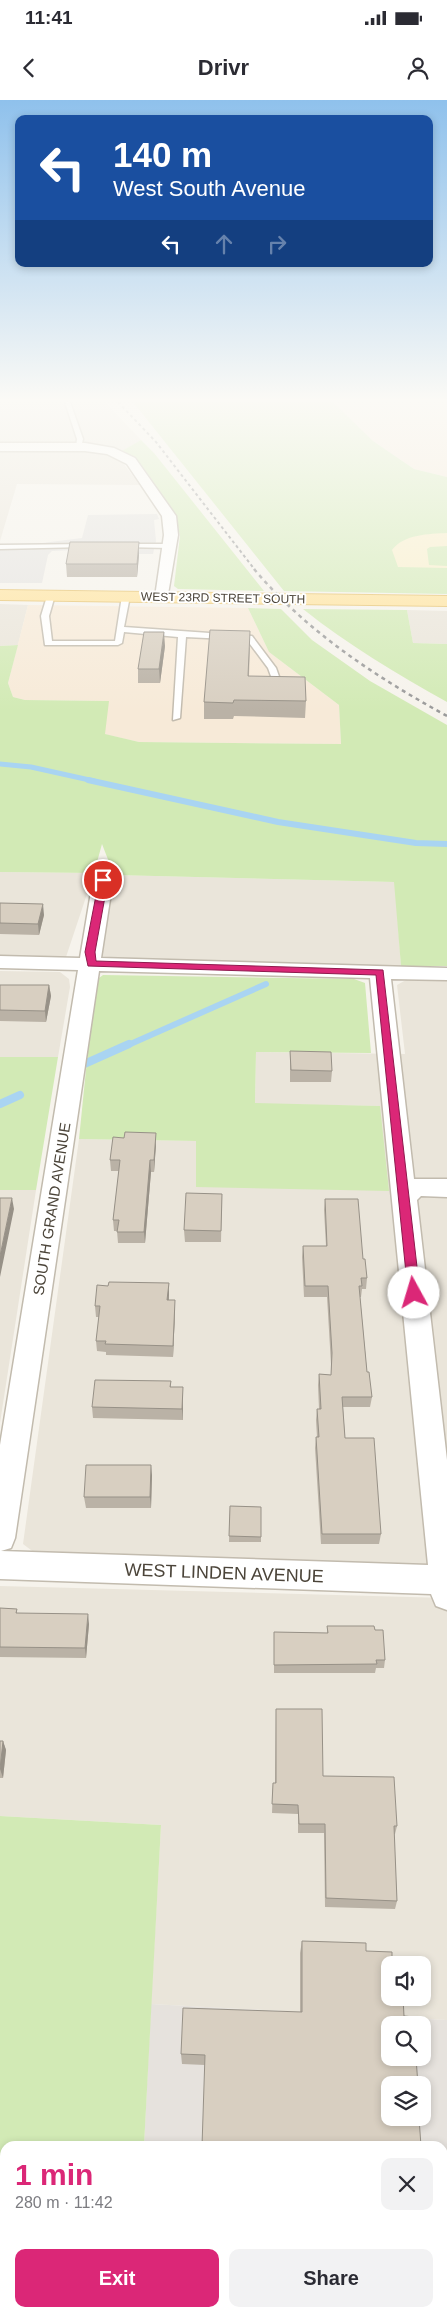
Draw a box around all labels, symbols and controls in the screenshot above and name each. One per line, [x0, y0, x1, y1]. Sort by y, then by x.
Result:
text: 11:41 [25, 7, 73, 28]
icon: back [15, 54, 43, 82]
icon: person [404, 54, 432, 82]
text: Drivr [198, 55, 249, 80]
icon: left [30, 135, 95, 200]
text: 140 m [113, 135, 212, 174]
text: West South Avenue [113, 176, 305, 201]
icon: left [157, 230, 185, 258]
icon: ahead [210, 230, 238, 258]
icon: right [263, 230, 291, 258]
street label: WEST 23RD STREET SOUTH [141, 590, 305, 606]
pin [82, 859, 124, 901]
icon: arrive [89, 866, 117, 894]
street label: SOUTH GRAND AVENUE [29, 1121, 74, 1297]
position arrow [387, 1266, 439, 1318]
street label: WEST LINDEN AVENUE [124, 1560, 324, 1586]
map controls [381, 1956, 431, 2126]
button: sound [381, 1956, 431, 2006]
button: search [381, 2016, 431, 2066]
button: layers [381, 2076, 431, 2126]
text: 1 min [15, 2158, 93, 2191]
button: close [381, 2158, 433, 2210]
text: 280 m · 11:42 [15, 2194, 113, 2211]
button: Exit [15, 2249, 219, 2307]
button: Share [229, 2249, 433, 2307]

